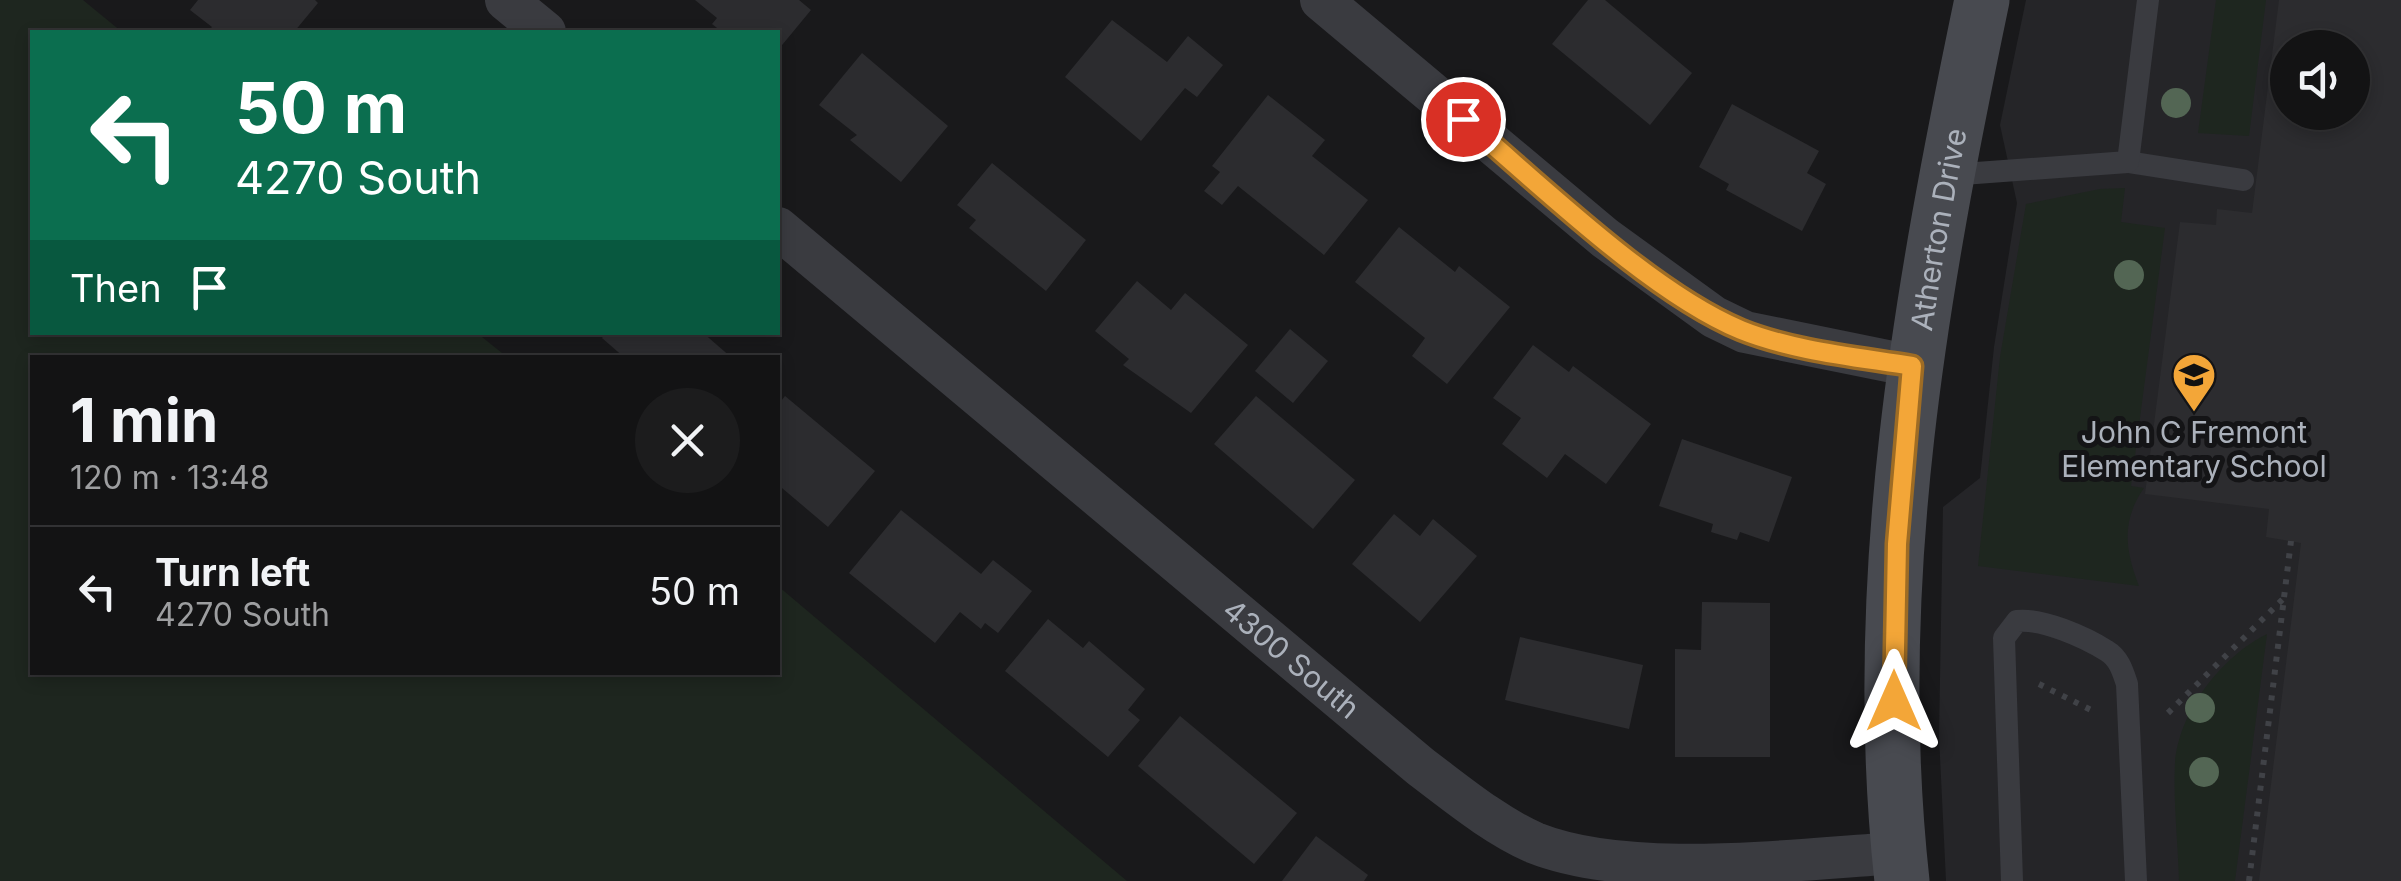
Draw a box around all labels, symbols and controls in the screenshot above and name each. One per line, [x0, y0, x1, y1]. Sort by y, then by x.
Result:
map controls [2270, 30, 2370, 130]
button: sound [2270, 30, 2370, 130]
text: 50 m [235, 65, 407, 150]
icon: left [70, 70, 200, 200]
pin [1421, 77, 1506, 162]
icon: arrive [1436, 92, 1491, 147]
street label: Atherton Drive [1903, 125, 1974, 333]
text: 4270 South [235, 150, 481, 205]
icon: arrive [182, 260, 237, 315]
text: Then [70, 265, 162, 311]
school or university icon: John C Fremont Elementary School [2171, 352, 2217, 413]
text: 1 min [70, 384, 218, 456]
button: close [635, 388, 740, 493]
place label: John C Fremont Elementary School [2061, 414, 2327, 484]
text: 120 m · 13:48 [70, 458, 269, 497]
text: Turn left [155, 549, 310, 595]
icon: left [70, 564, 125, 619]
text: 50 m [649, 568, 740, 614]
street label: 4300 South [1216, 591, 1367, 726]
text: 4270 South [155, 595, 330, 634]
position arrow [1842, 649, 1946, 753]

